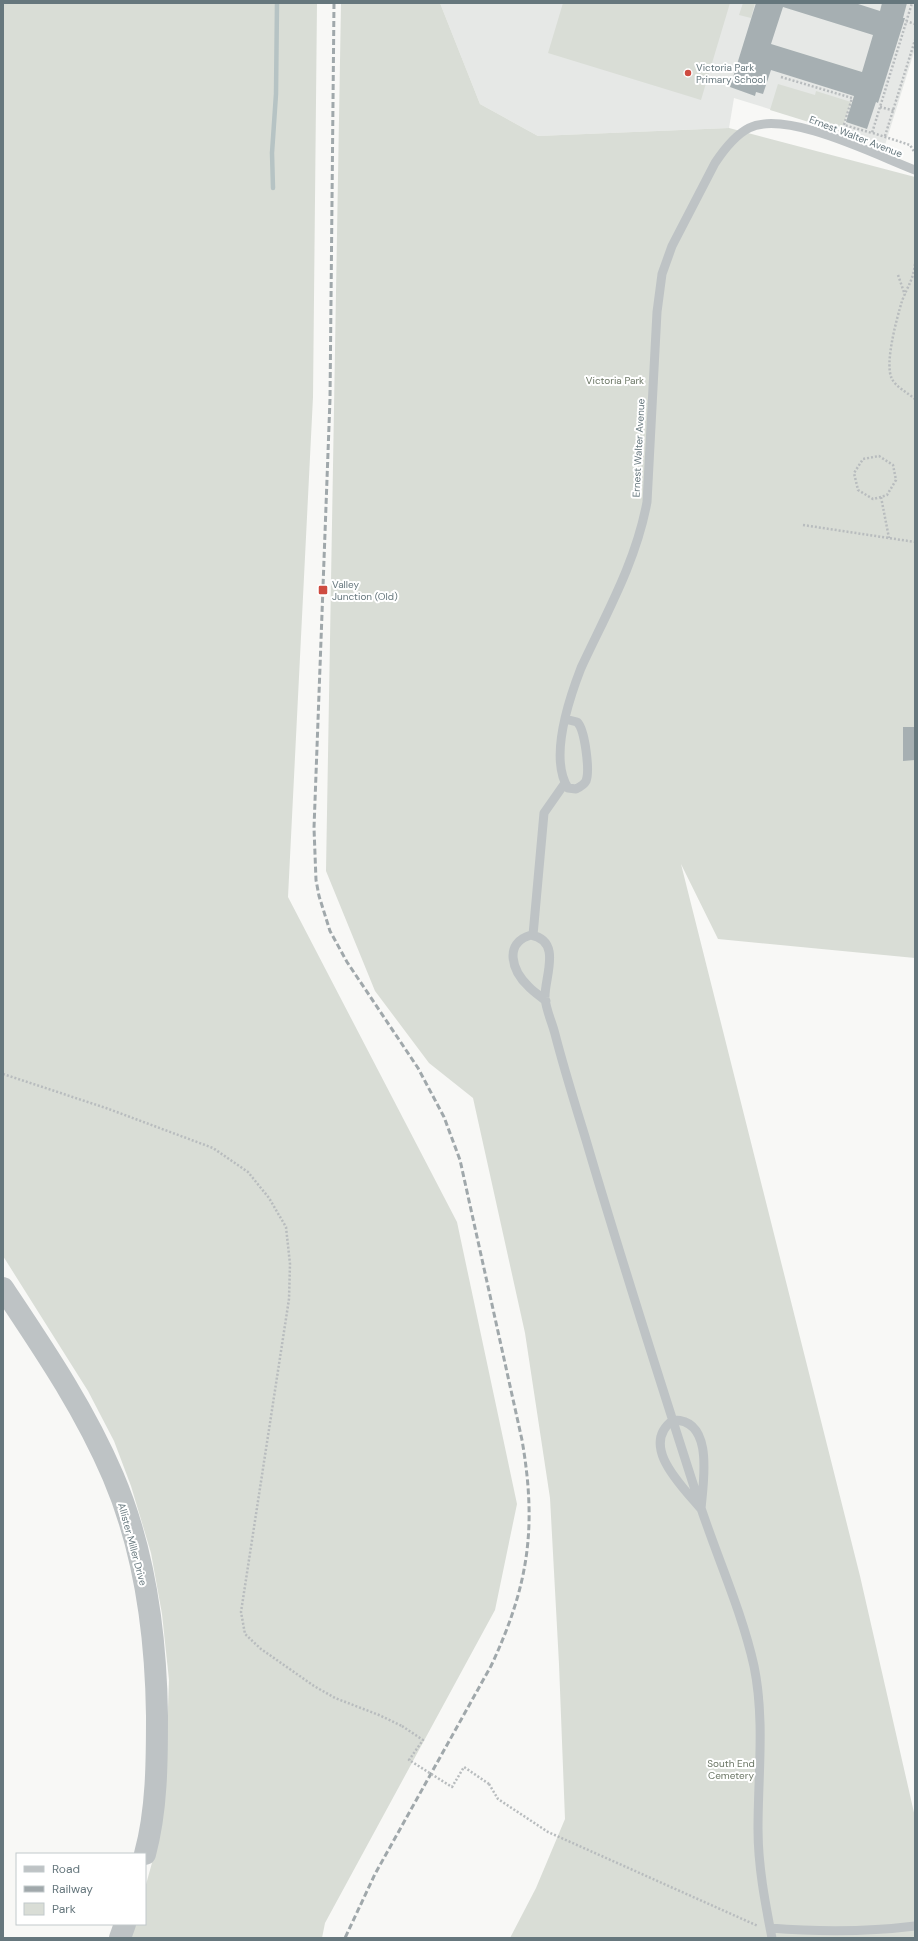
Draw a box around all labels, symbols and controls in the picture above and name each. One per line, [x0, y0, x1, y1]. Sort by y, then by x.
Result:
place label: Victoria Park Primary School [696, 61, 766, 86]
marker: Victoria Park Primary School [683, 68, 693, 78]
street label: Ernest Walter Avenue [807, 113, 905, 160]
park label: Victoria Park [586, 374, 644, 387]
street label: Ernest Walter Avenue [629, 398, 648, 498]
place label: Valley Junction (Old) [332, 578, 398, 603]
marker: Valley Junction (Old) [317, 584, 329, 596]
street label: Allister Miller Drive [115, 1501, 150, 1587]
park label: South End Cemetery [707, 1757, 755, 1782]
legend [16, 1853, 146, 1925]
text: Road [52, 1861, 80, 1877]
text: Railway [52, 1881, 93, 1897]
text: Park [52, 1901, 76, 1917]

